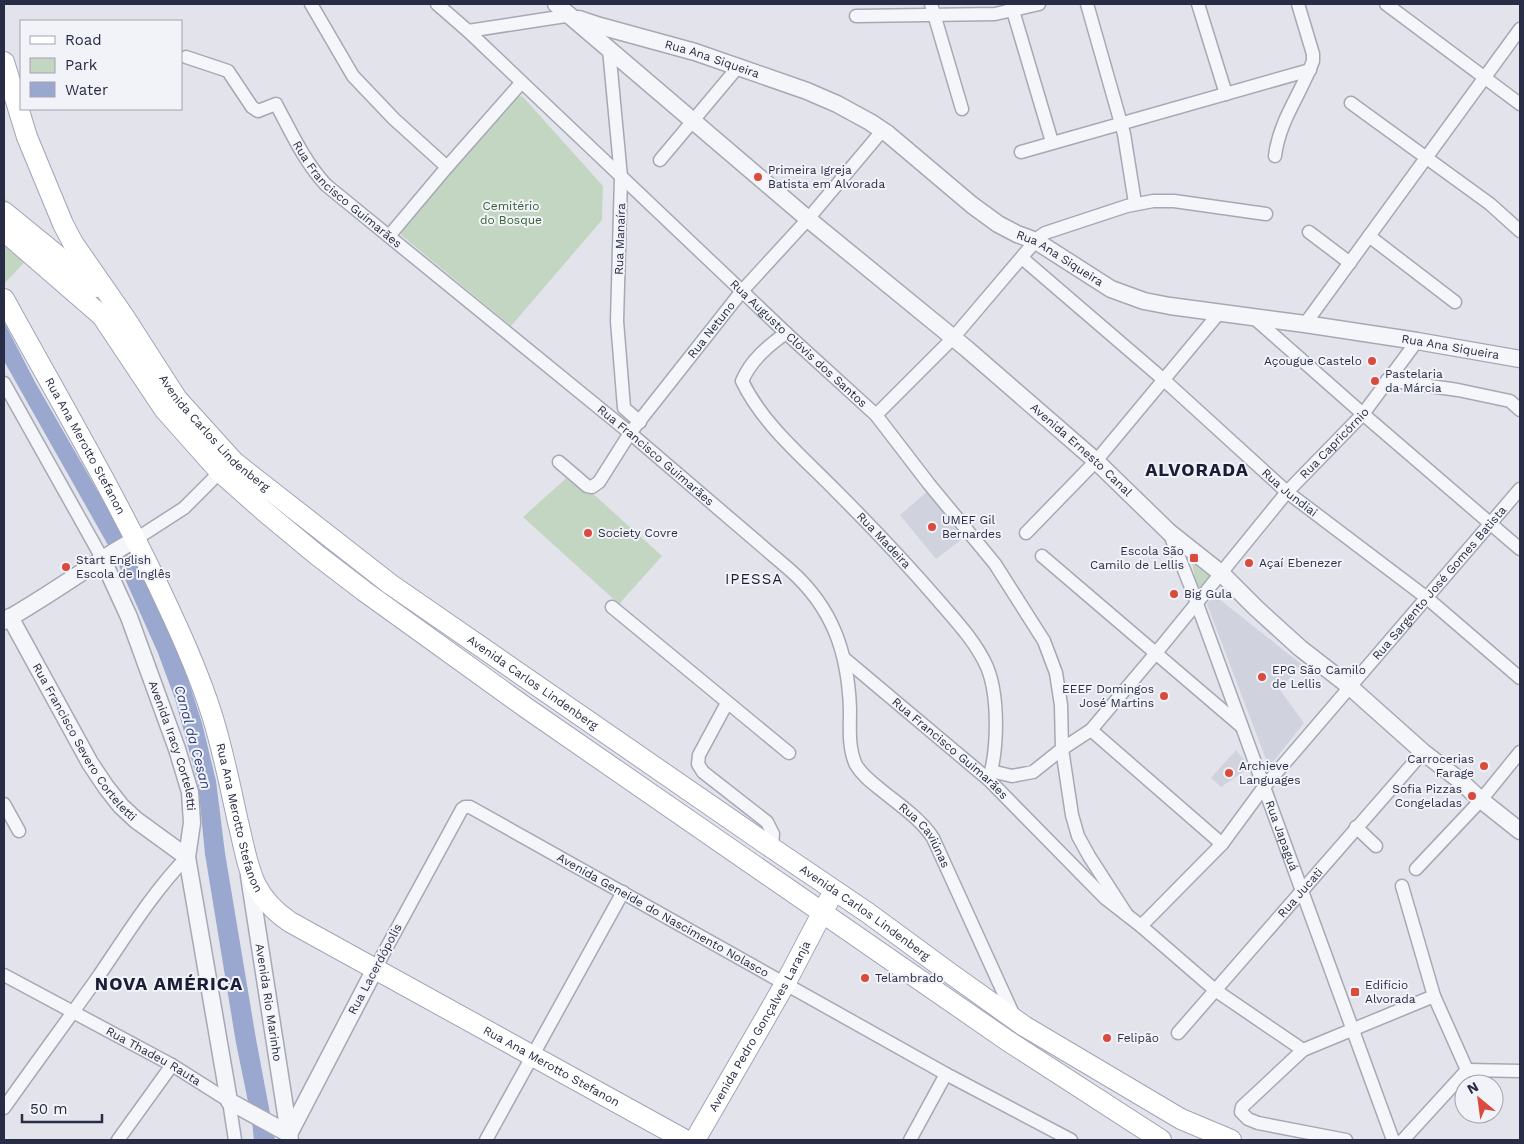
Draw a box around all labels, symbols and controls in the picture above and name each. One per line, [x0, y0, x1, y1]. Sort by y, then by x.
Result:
legend [20, 20, 182, 110]
text: Road [65, 31, 102, 49]
street label: Rua Ana Siqueira [663, 37, 762, 81]
text: Park [65, 56, 98, 74]
text: Water [65, 81, 108, 99]
street label: Rua Francisco Guimarães [290, 138, 405, 251]
place label: Primeira Igreja Batista em Alvorada [768, 163, 885, 191]
marker: Primeira Igreja Batista em Alvorada [752, 171, 764, 183]
park label: Cemitério do Bosque [480, 199, 542, 227]
street label: Rua Manaíra [612, 203, 628, 275]
street label: Rua Ana Siqueira [1014, 227, 1106, 289]
street label: Rua Augusto Clóvis dos Santos [727, 277, 870, 410]
street label: Rua Netuno [685, 299, 738, 361]
street label: Rua Ana Siqueira [1401, 332, 1500, 362]
place label: Açougue Castelo [1264, 354, 1362, 368]
marker: Açougue Castelo [1366, 355, 1378, 367]
place label: Pastelaria da Márcia [1385, 367, 1443, 395]
street label: Avenida Carlos Lindenberg [156, 372, 273, 495]
street label: Rua Ana Merotto Stefanon [42, 375, 128, 517]
marker: Pastelaria da Márcia [1369, 375, 1381, 387]
street label: Avenida Ernesto Canal [1028, 400, 1135, 499]
street label: Rua Francisco Guimarães [595, 402, 717, 509]
street label: Rua Capricórnio [1297, 405, 1372, 482]
district label: ALVORADA [1145, 459, 1249, 480]
street label: Rua Jundiai [1259, 466, 1320, 520]
street label: Rua Sargento José Gomes Batista [1369, 503, 1509, 663]
street label: Rua Madeira [854, 509, 914, 572]
place label: UMEF Gil Bernardes [942, 513, 1001, 541]
marker: UMEF Gil Bernardes [926, 521, 938, 533]
place label: Society Covre [598, 526, 678, 540]
marker: Society Covre [582, 527, 594, 539]
place label: Escola São Camilo de Lellis [1090, 544, 1184, 572]
marker: Escola São Camilo de Lellis [1188, 552, 1200, 564]
place label: Start English Escola de Inglês [76, 553, 171, 581]
place label: Açaí Ebenezer [1259, 556, 1342, 570]
marker: Açaí Ebenezer [1243, 557, 1255, 569]
marker: Start English Escola de Inglês [60, 561, 72, 573]
district label: IPESSA [725, 570, 783, 588]
place label: Big Gula [1184, 587, 1232, 601]
marker: Big Gula [1168, 588, 1180, 600]
street label: Avenida Carlos Lindenberg [465, 632, 601, 733]
street label: Rua Francisco Severo Corteletti [30, 661, 139, 824]
place label: EPG São Camilo de Lellis [1272, 663, 1366, 691]
marker: EPG São Camilo de Lellis [1256, 671, 1268, 683]
street label: Avenida Iracy Corteletti [146, 679, 198, 811]
place label: EEEF Domingos José Martins [1062, 682, 1154, 710]
water label: Canal da Cesan [171, 683, 215, 791]
marker: EEEF Domingos José Martins [1158, 690, 1170, 702]
street label: Rua Francisco Guimarães [889, 695, 1011, 802]
street label: Rua Ana Merotto Stefanon [213, 742, 266, 895]
place label: Carrocerias Farage [1407, 752, 1474, 780]
place label: Archieve Languages [1239, 759, 1301, 787]
marker: Carrocerias Farage [1478, 760, 1490, 772]
marker: Archieve Languages [1223, 767, 1235, 779]
place label: Sofia Pizzas Congeladas [1392, 782, 1462, 810]
marker: Sofia Pizzas Congeladas [1466, 790, 1478, 802]
street label: Rua Japaguá [1263, 799, 1301, 873]
street label: Rua Caviúnas [896, 800, 953, 870]
street label: Avenida Geneide do Nascimento Nolasco [555, 850, 771, 980]
street label: Avenida Carlos Lindenberg [797, 862, 933, 963]
street label: Rua Jucati [1275, 865, 1326, 920]
street label: Rua Lacerdópolis [345, 921, 405, 1017]
street label: Avenida Pedro Gonçalves Laranja [706, 938, 814, 1114]
street label: Avenida Rio Marinho [253, 943, 285, 1062]
place label: Telambrado [875, 971, 944, 985]
marker: Telambrado [859, 972, 871, 984]
district label: NOVA AMÉRICA [95, 973, 243, 994]
place label: Edifício Alvorada [1365, 978, 1416, 1006]
marker: Edifício Alvorada [1349, 986, 1361, 998]
street label: Rua Ana Merotto Stefanon [481, 1023, 622, 1110]
street label: Rua Thadeu Rauta [103, 1024, 204, 1089]
place label: Felipão [1117, 1031, 1159, 1045]
marker: Felipão [1101, 1032, 1113, 1044]
north arrow [1454, 1074, 1504, 1124]
text: N [1464, 1078, 1481, 1097]
scale bar [22, 1092, 102, 1124]
text: 50 m [30, 1100, 67, 1118]

